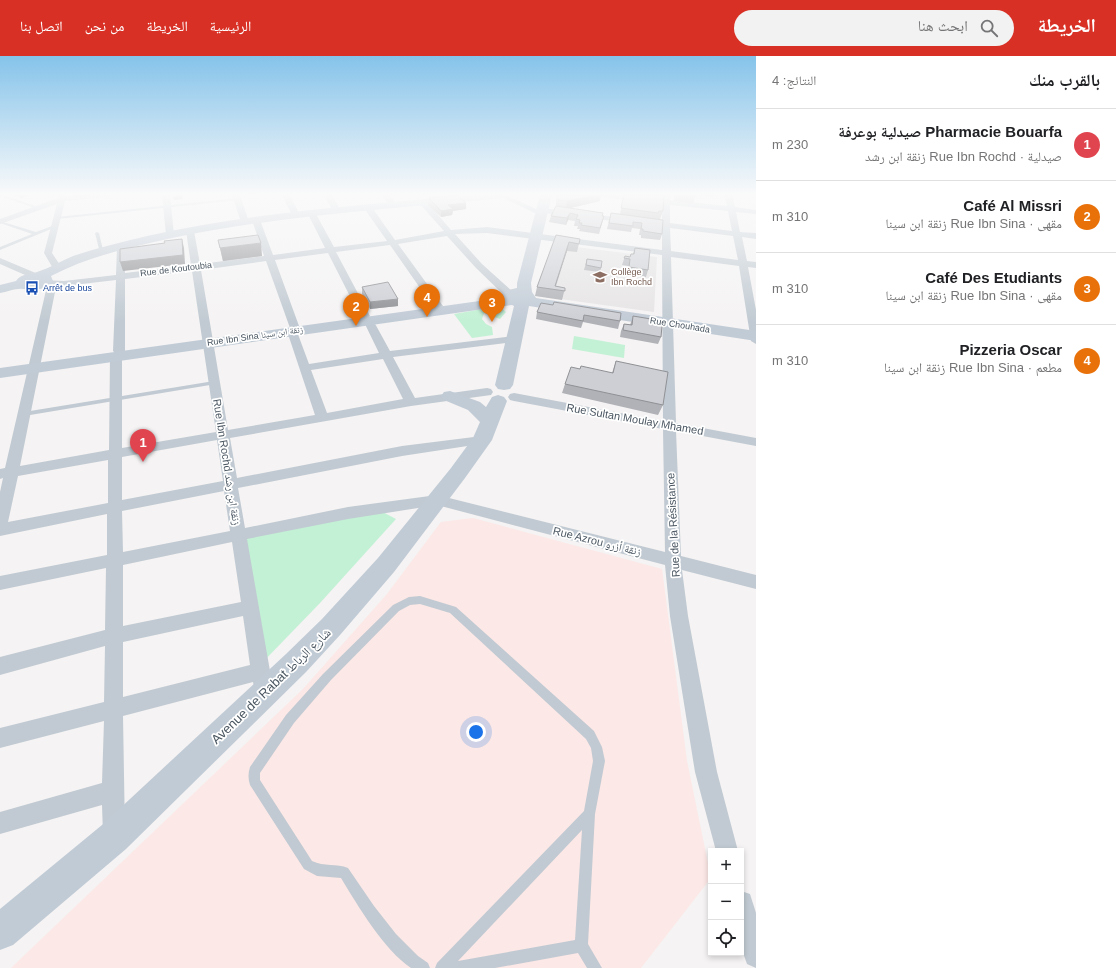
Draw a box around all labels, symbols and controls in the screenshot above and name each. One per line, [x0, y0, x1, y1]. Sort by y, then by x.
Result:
search box [734, 10, 1014, 46]
text: الخريطة [1038, 15, 1096, 36]
text: ابحث هنا [918, 17, 968, 34]
icon: search [978, 17, 1000, 39]
text: اتصل بنا [20, 18, 63, 34]
text: من نحن [85, 18, 125, 34]
text: الخريطة [147, 18, 188, 34]
text: الرئيسية [210, 18, 251, 34]
text: بالقرب منك [1029, 71, 1100, 90]
text: النتائج: 4 [772, 73, 816, 88]
text: Pharmacie Bouarfa صيدلية بوعرفة [838, 123, 1062, 140]
text: 230 m [772, 137, 808, 152]
text: 1 [1083, 137, 1091, 152]
text: صيدلية · Rue Ibn Rochd زنقة ابن رشد [865, 149, 1062, 164]
text: Café Al Missri [963, 197, 1062, 214]
text: 310 m [772, 209, 808, 224]
text: 2 [1083, 209, 1091, 224]
text: مقهى · Rue Ibn Sina زنقة ابن سينا [885, 216, 1062, 231]
street label: Rue de Koutoubia [140, 260, 212, 278]
place label: Collège Ibn Rochd [611, 267, 652, 287]
school or university icon: Collège Ibn Rochd [592, 269, 608, 285]
text: Café Des Etudiants [925, 269, 1062, 286]
bus stop icon: Arrêt de bus [24, 280, 40, 296]
text: 310 m [772, 281, 808, 296]
text: 3 [1083, 281, 1091, 296]
place label: Arrêt de bus [43, 283, 93, 293]
pin: 4 [414, 284, 440, 317]
text: مقهى · Rue Ibn Sina زنقة ابن سينا [885, 288, 1062, 303]
pin: 3 [479, 289, 505, 322]
pin: 2 [343, 293, 369, 326]
street label: Rue Chouhada [649, 315, 711, 335]
street label: Rue Ibn Sina زنقة ابن سينا [206, 324, 304, 348]
text: Pizzeria Oscar [959, 341, 1062, 358]
text: 310 m [772, 353, 808, 368]
text: 4 [1083, 353, 1091, 368]
text: مطعم · Rue Ibn Sina زنقة ابن سينا [884, 360, 1062, 375]
street label: Rue Ibn Rochd زنقة ابن رشد [210, 398, 243, 526]
street label: Rue Sultan Moulay Mhamed [566, 401, 704, 437]
pin: 1 [130, 429, 156, 462]
street label: Rue de la Résistance [664, 472, 682, 578]
street label: Rue Azrou زنقة أزرو [552, 523, 642, 558]
street label: Avenue de Rabat شارع الرباط [208, 625, 335, 748]
your location [466, 722, 486, 742]
map controls [708, 848, 744, 956]
button: + [708, 848, 744, 884]
button: − [708, 884, 744, 920]
button: locate [708, 920, 744, 956]

